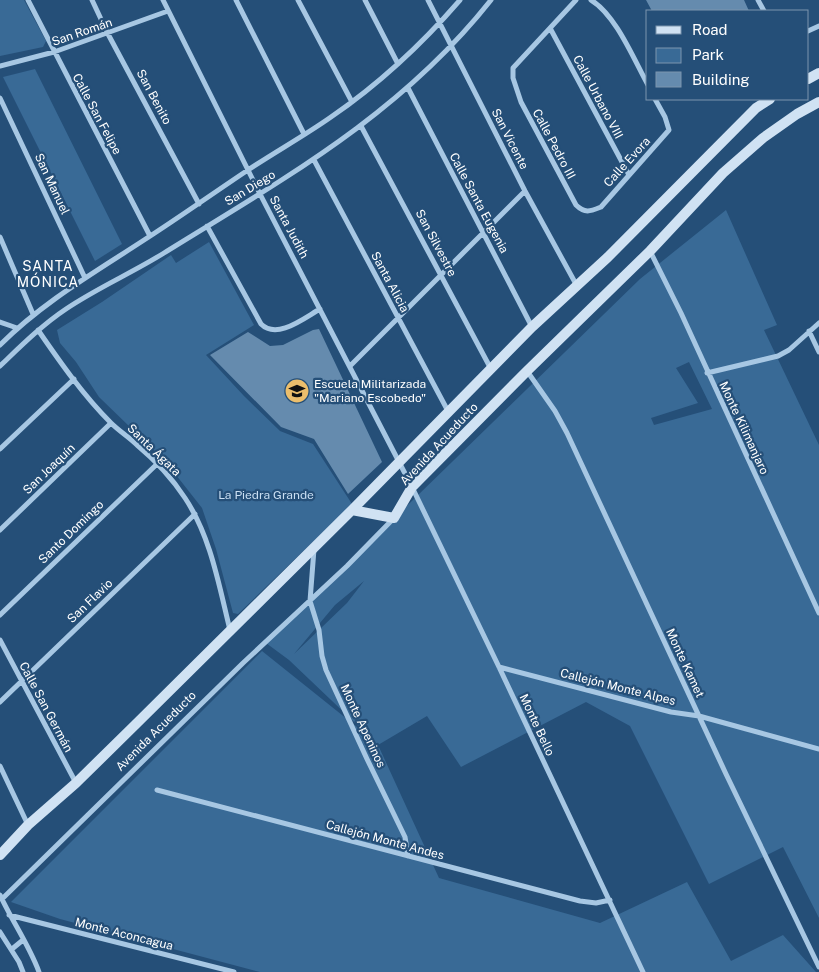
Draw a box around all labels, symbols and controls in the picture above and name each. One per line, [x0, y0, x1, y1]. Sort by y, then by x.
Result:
legend [646, 10, 809, 100]
street label: San Román [50, 15, 114, 49]
text: Road [692, 21, 728, 38]
text: Park [692, 46, 724, 63]
street label: Calle Urbano VIII [570, 53, 626, 141]
street label: San Benito [134, 67, 174, 127]
street label: Calle San Felipe [70, 71, 124, 157]
text: Building [692, 71, 750, 88]
street label: San Vicente [489, 106, 531, 172]
street label: Calle Pedro III [530, 107, 578, 181]
street label: Calle Evora [601, 134, 653, 190]
street label: Calle Santa Eugenia [447, 150, 511, 256]
street label: San Manuel [32, 151, 72, 217]
street label: San Diego [222, 167, 278, 209]
street label: Santa Judith [267, 193, 311, 261]
street label: San Silvestre [413, 207, 460, 279]
street label: Santa Alicia [368, 249, 412, 315]
district label: SANTA MÓNICA [17, 258, 79, 290]
place label: Escuela Militarizada "Mariano Escobedo" [314, 377, 426, 405]
school or university icon: Escuela Militarizada "Mariano Escobedo" [284, 378, 310, 404]
street label: Monte Kilimanjaro [716, 379, 772, 477]
street label: Avenida Acueducto [397, 400, 481, 488]
street label: Santa Ágata [124, 421, 184, 479]
street label: San Joaquín [20, 441, 78, 497]
park label: La Piedra Grande [218, 488, 314, 502]
street label: Santo Domingo [36, 497, 107, 567]
street label: San Flavio [64, 576, 116, 626]
street label: Monte Kamet [663, 626, 707, 700]
street label: Calle San Germán [16, 660, 76, 754]
street label: Callejón Monte Alpes [559, 666, 677, 708]
street label: Monte Apeninos [338, 682, 388, 770]
street label: Avenida Acueducto [113, 688, 199, 774]
street label: Monte Bello [517, 692, 558, 758]
street label: Callejón Monte Andes [324, 817, 446, 863]
street label: Monte Aconcagua [73, 915, 175, 953]

